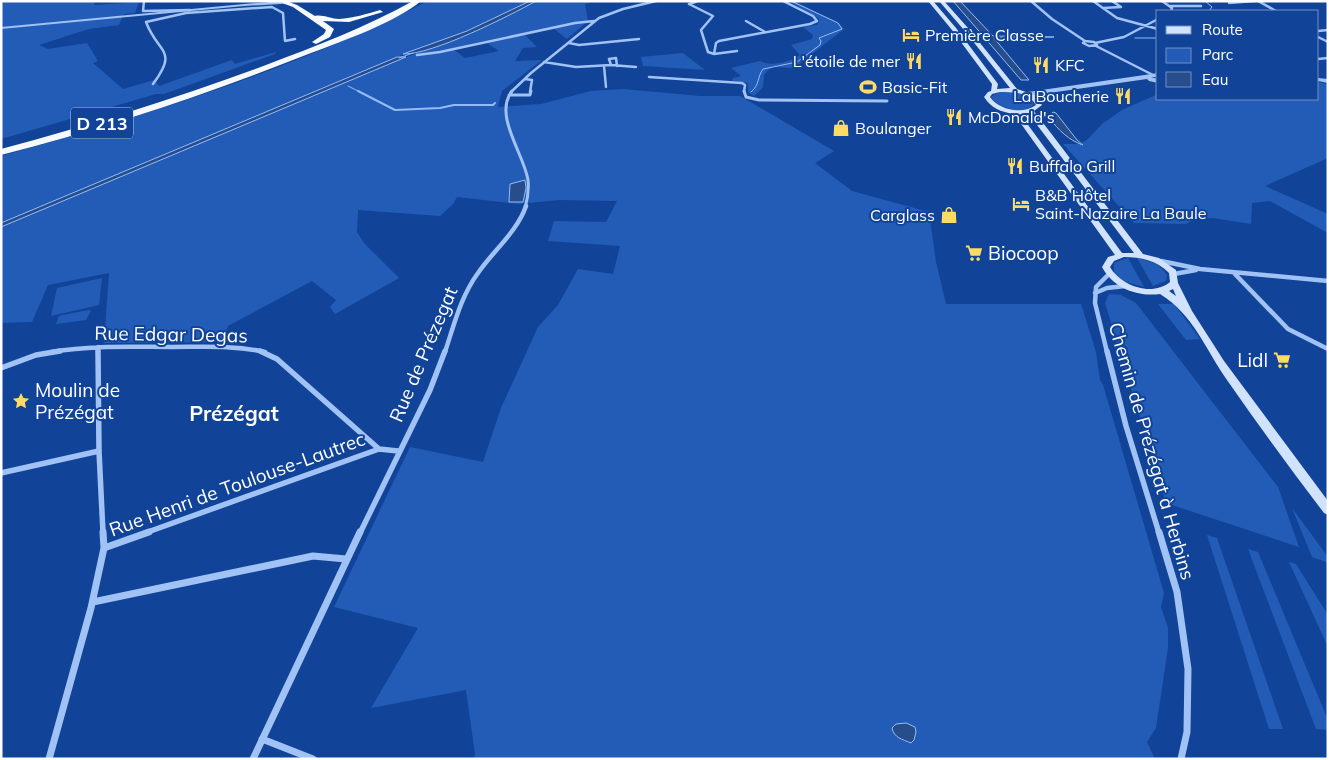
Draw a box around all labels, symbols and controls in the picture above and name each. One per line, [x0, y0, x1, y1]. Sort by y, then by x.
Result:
legend [1156, 10, 1319, 100]
text: Route [1202, 20, 1243, 39]
hotel icon: Première Classe [901, 25, 921, 45]
place label: Première Classe [925, 25, 1044, 45]
text: Parc [1202, 45, 1233, 64]
place label: L'étoile de mer [793, 51, 900, 71]
restaurant icon: L'étoile de mer [904, 51, 924, 71]
restaurant icon: KFC [1031, 55, 1051, 75]
place label: KFC [1055, 55, 1085, 75]
text: Eau [1202, 70, 1228, 89]
sports icon: Basic-Fit [858, 77, 878, 97]
place label: Basic-Fit [882, 77, 948, 97]
place label: La Boucherie [1013, 86, 1109, 106]
restaurant icon: La Boucherie [1113, 86, 1133, 106]
restaurant icon: McDonald's [944, 107, 964, 127]
place label: McDonald's [968, 107, 1055, 127]
road number: D 213 [71, 108, 133, 138]
shop icon: Boulanger [831, 118, 851, 138]
place label: Boulanger [855, 118, 931, 138]
restaurant icon: Buffalo Grill [1005, 156, 1025, 176]
place label: Buffalo Grill [1029, 156, 1115, 176]
place label: B&B Hôtel Saint-Nazaire La Baule [1035, 185, 1207, 223]
hotel icon: B&B Hôtel Saint-Nazaire La Baule [1011, 194, 1031, 214]
place label: Carglass [870, 205, 935, 225]
shop icon: Carglass [939, 205, 959, 225]
place label: Biocoop [988, 241, 1059, 265]
supermarket icon: Biocoop [964, 243, 984, 263]
street label: Rue de Prézegat [384, 282, 462, 425]
street label: Chemin de Prézégat à Herbins [1104, 319, 1200, 583]
street label: Rue Edgar Degas [94, 321, 248, 347]
place label: Lidl [1237, 348, 1268, 372]
supermarket icon: Lidl [1272, 350, 1292, 370]
place label: Moulin de Prézégat [35, 378, 120, 424]
place icon: Moulin de Prézégat [11, 391, 31, 411]
district label: Prézégat [189, 400, 279, 426]
street label: Rue Henri de Toulouse-Lautrec [106, 426, 368, 542]

